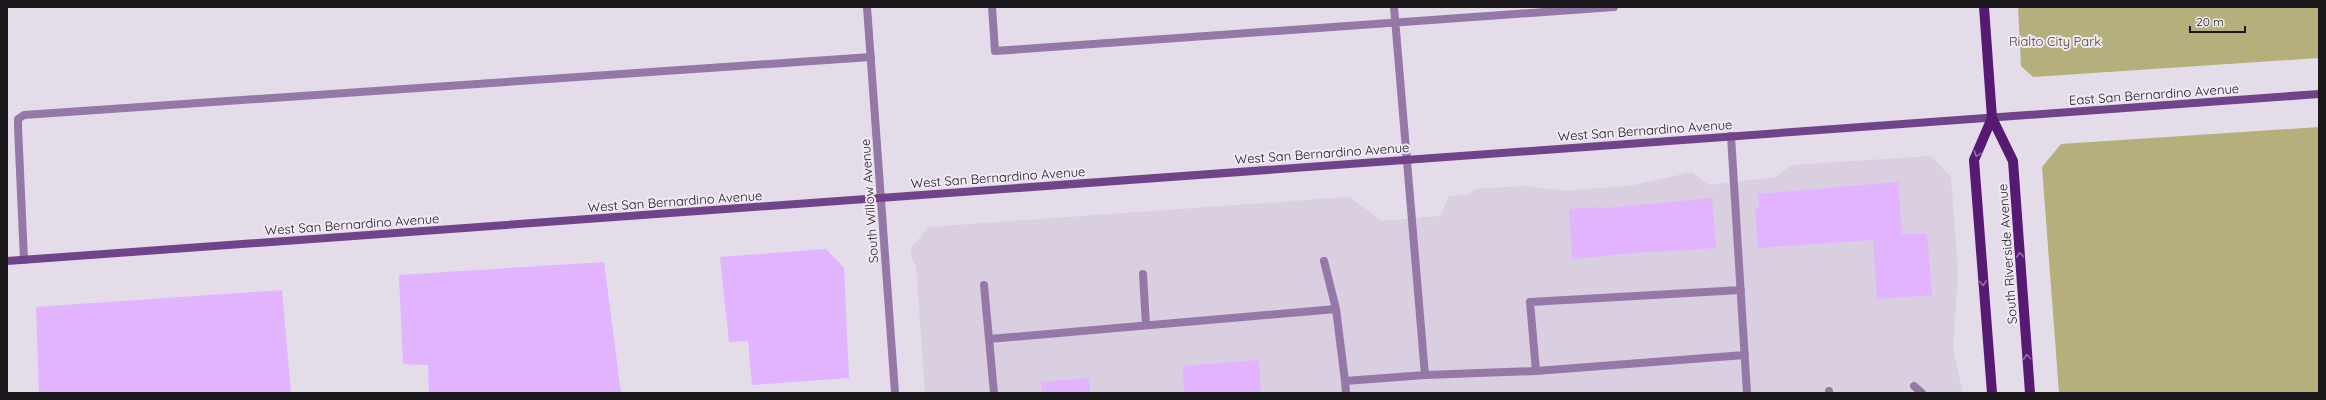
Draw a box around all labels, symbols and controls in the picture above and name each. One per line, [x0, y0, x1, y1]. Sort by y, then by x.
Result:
scale bar [2190, 8, 2245, 34]
text: 20 m [2196, 14, 2224, 29]
park label: Rialto City Park [2009, 33, 2101, 49]
street label: East San Bernardino Avenue [2068, 80, 2240, 108]
street label: West San Bernardino Avenue [1557, 116, 1733, 144]
street label: South Willow Avenue [857, 138, 881, 264]
street label: West San Bernardino Avenue [1234, 139, 1410, 167]
one-way arrow [1973, 151, 1981, 158]
street label: West San Bernardino Avenue [910, 163, 1086, 191]
street label: South Riverside Avenue [1994, 183, 2020, 325]
street label: West San Bernardino Avenue [587, 187, 763, 215]
street label: West San Bernardino Avenue [264, 210, 440, 238]
one-way arrow [2015, 252, 2024, 258]
one-way arrow [1979, 280, 1988, 286]
one-way arrow [2023, 354, 2032, 360]

